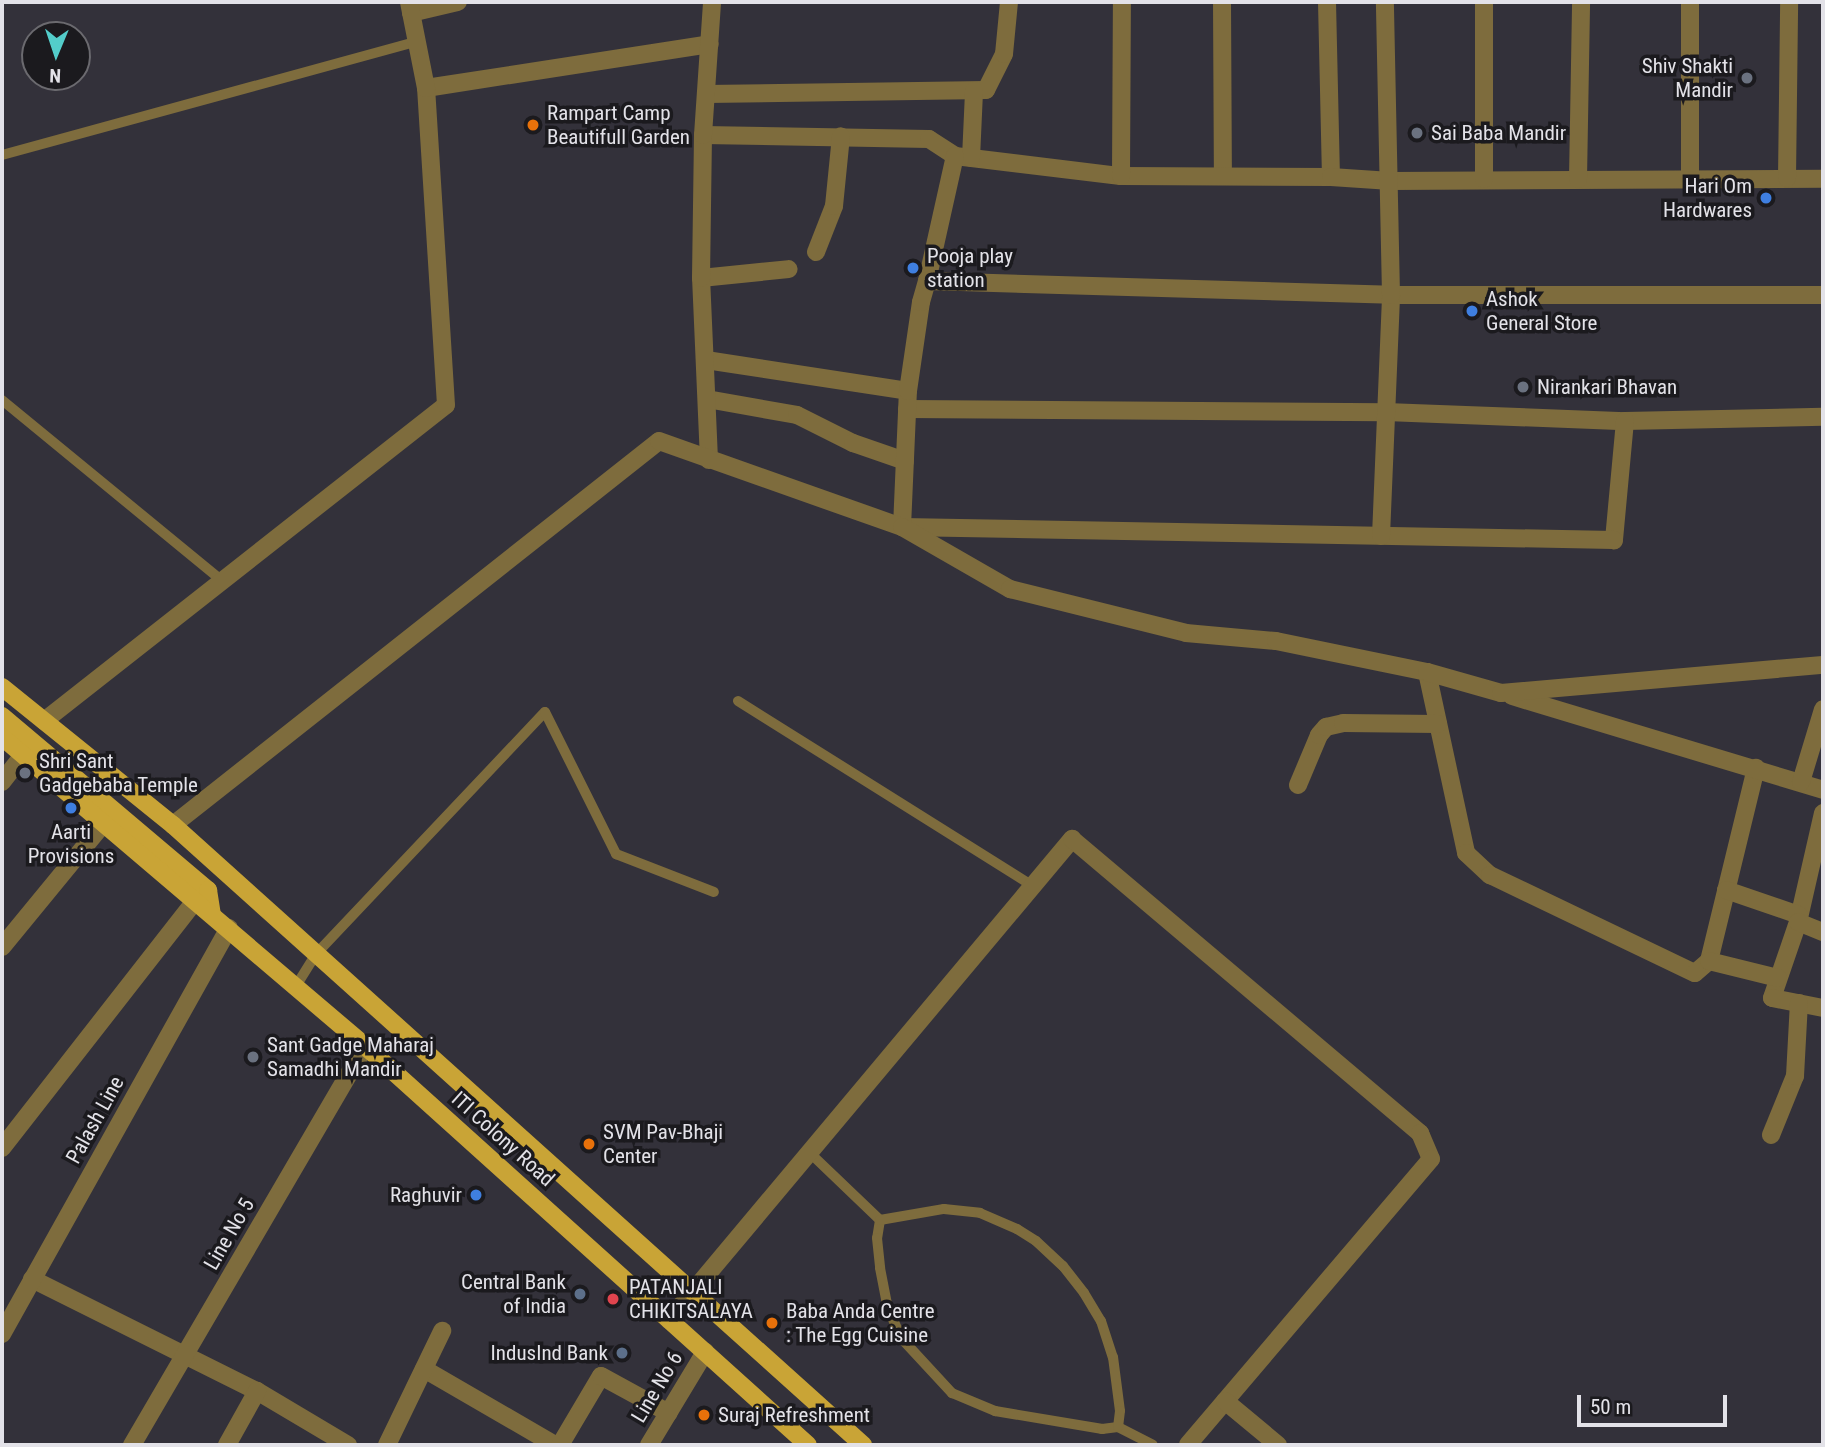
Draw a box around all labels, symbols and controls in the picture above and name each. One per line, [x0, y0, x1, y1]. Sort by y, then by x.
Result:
north arrow [21, 21, 91, 91]
place label: Shiv Shakti Mandir [1642, 53, 1733, 103]
text: N [49, 64, 62, 87]
marker: Shiv Shakti Mandir [1739, 70, 1755, 86]
place label: Rampart Camp Beautifull Garden [547, 100, 690, 150]
marker: Rampart Camp Beautifull Garden [525, 117, 541, 133]
place label: Sai Baba Mandir [1431, 120, 1566, 146]
marker: Sai Baba Mandir [1409, 125, 1425, 141]
place label: Hari Om Hardwares [1663, 173, 1752, 223]
marker: Hari Om Hardwares [1758, 190, 1774, 206]
place label: Pooja play station [927, 243, 1013, 293]
marker: Pooja play station [905, 260, 921, 276]
place label: Ashok General Store [1486, 286, 1597, 336]
marker: Ashok General Store [1464, 303, 1480, 319]
place label: Nirankari Bhavan [1537, 374, 1677, 400]
marker: Nirankari Bhavan [1515, 379, 1531, 395]
place label: Shri Sant Gadgebaba Temple [39, 748, 198, 798]
marker: Shri Sant Gadgebaba Temple [17, 765, 33, 781]
marker: Aarti Provisions [63, 800, 79, 816]
place label: Aarti Provisions [28, 819, 114, 869]
place label: Sant Gadge Maharaj Samadhi Mandir [267, 1032, 434, 1082]
marker: Sant Gadge Maharaj Samadhi Mandir [245, 1049, 261, 1065]
street label: Palash Line [61, 1072, 129, 1168]
street label: ITI Colony Road [446, 1086, 560, 1192]
place label: SVM Pav-Bhaji Center [603, 1119, 723, 1169]
marker: SVM Pav-Bhaji Center [581, 1136, 597, 1152]
place label: Raghuvir [390, 1182, 462, 1208]
marker: Raghuvir [468, 1187, 484, 1203]
street label: Line No 5 [198, 1194, 260, 1274]
place label: Central Bank of India [461, 1269, 566, 1319]
place label: PATANJALI CHIKITSALAYA [629, 1274, 753, 1324]
marker: Central Bank of India [572, 1286, 588, 1302]
marker: PATANJALI CHIKITSALAYA [603, 1289, 623, 1309]
place label: Baba Anda Centre : The Egg Cuisine [786, 1298, 935, 1348]
marker: Baba Anda Centre : The Egg Cuisine [764, 1315, 780, 1331]
place label: IndusInd Bank [491, 1340, 608, 1366]
marker: IndusInd Bank [614, 1345, 630, 1361]
street label: Line No 6 [626, 1347, 688, 1427]
scale bar [1580, 1380, 1730, 1424]
text: 50 m [1590, 1395, 1631, 1419]
place label: Suraj Refreshment [718, 1402, 870, 1428]
marker: Suraj Refreshment [696, 1407, 712, 1423]

